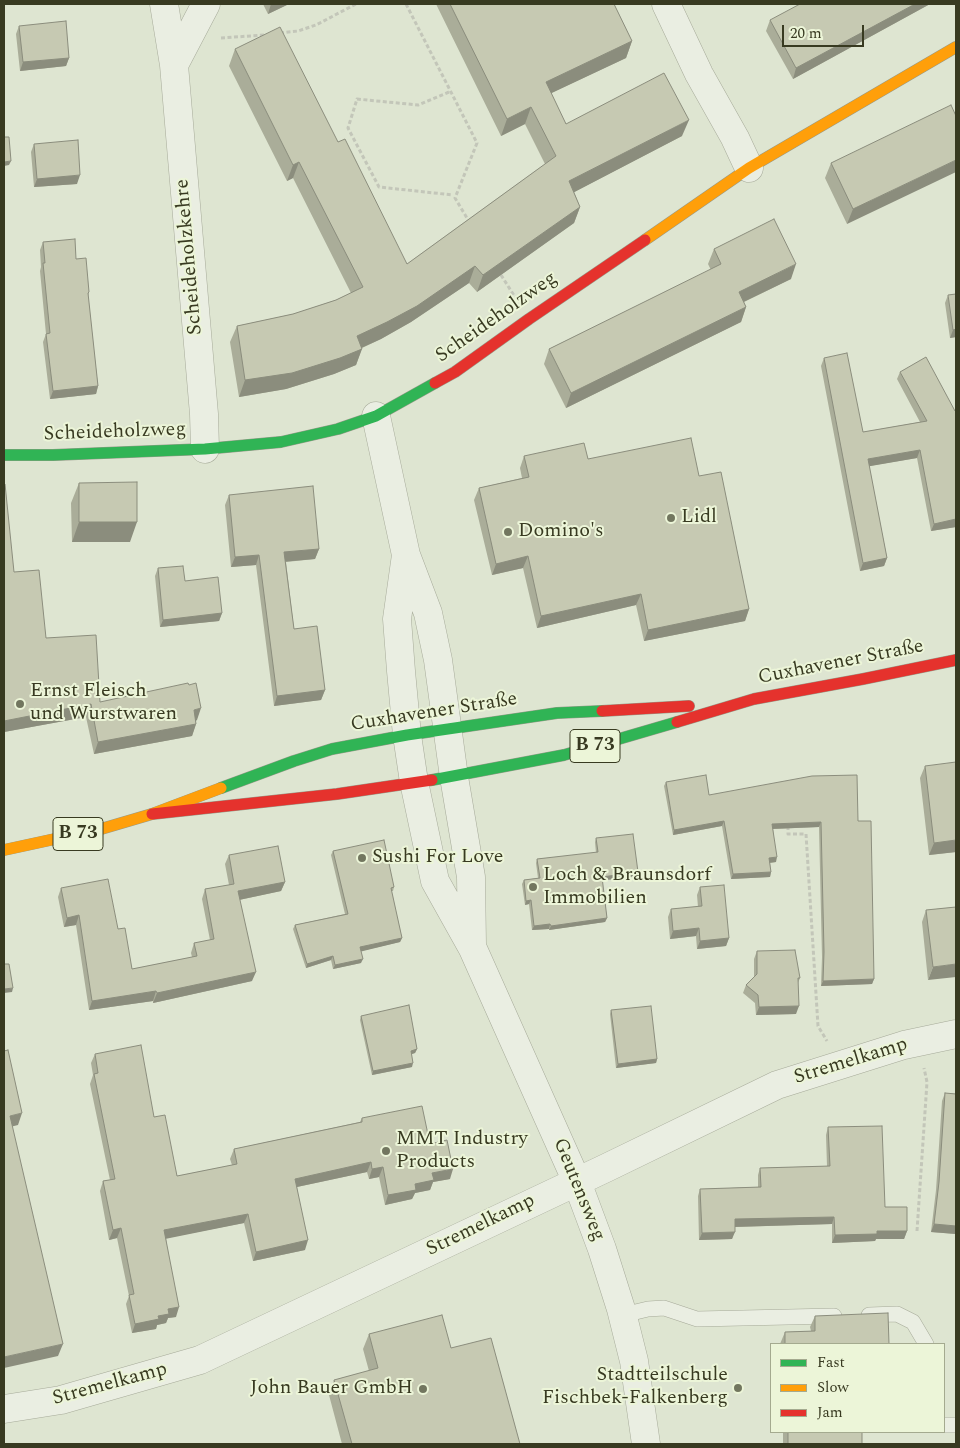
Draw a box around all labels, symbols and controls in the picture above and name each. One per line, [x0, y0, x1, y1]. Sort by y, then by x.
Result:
scale bar [785, 15, 868, 47]
text: 20 m [790, 22, 822, 45]
street label: Scheideholzkehre [171, 178, 209, 336]
street label: Scheideholzweg [432, 267, 562, 369]
street label: Scheideholzweg [43, 419, 187, 447]
place label: Lidl [681, 506, 717, 530]
marker: Lidl [665, 512, 677, 524]
place label: Domino's [518, 520, 604, 544]
marker: Domino's [502, 526, 514, 538]
street label: Cuxhavener Straße [756, 635, 926, 691]
place label: Ernst Fleisch und Wurstwaren [30, 680, 177, 727]
street label: Cuxhavener Straße [349, 688, 519, 738]
marker: Ernst Fleisch und Wurstwaren [14, 698, 26, 710]
road number: B 73 [570, 729, 620, 762]
road number: B 73 [53, 818, 103, 851]
place label: Sushi For Love [372, 846, 503, 870]
marker: Sushi For Love [356, 852, 368, 864]
place label: Loch & Braunsdorf Immobilien [543, 864, 711, 911]
marker: Loch & Braunsdorf Immobilien [527, 881, 539, 893]
street label: Stremelkamp [791, 1033, 911, 1091]
place label: MMT Industry Products [396, 1128, 528, 1175]
street label: Geutensweg [546, 1135, 610, 1245]
marker: MMT Industry Products [380, 1145, 392, 1157]
street label: Stremelkamp [423, 1189, 539, 1263]
legend [770, 1343, 945, 1433]
text: Fast [817, 1351, 845, 1374]
street label: Stremelkamp [50, 1358, 170, 1412]
place label: Stadtteilschule Fischbek-Falkenberg [542, 1364, 728, 1411]
text: Slow [817, 1376, 849, 1399]
place label: John Bauer GmbH [250, 1377, 413, 1401]
marker: Stadtteilschule Fischbek-Falkenberg [732, 1382, 744, 1394]
marker: John Bauer GmbH [417, 1383, 429, 1395]
text: Jam [817, 1401, 843, 1424]

